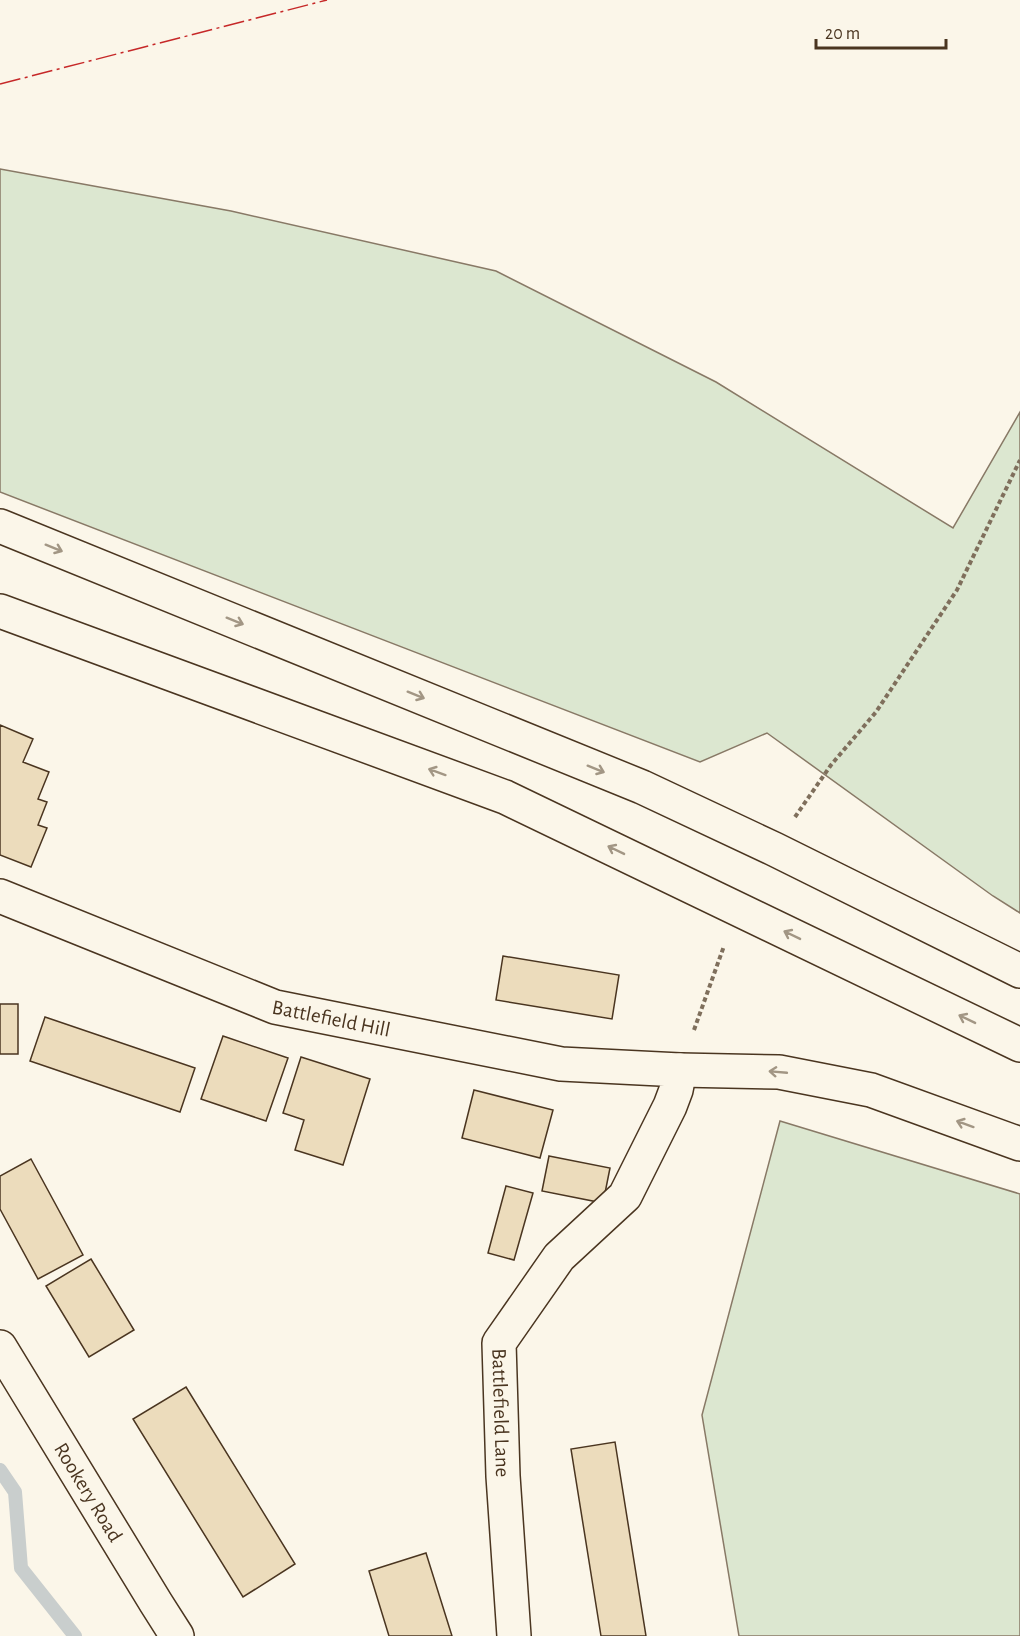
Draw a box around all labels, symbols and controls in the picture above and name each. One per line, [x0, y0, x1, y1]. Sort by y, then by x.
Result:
scale bar [816, 12, 946, 50]
text: 20 m [825, 25, 860, 43]
one-way arrow [45, 543, 63, 554]
one-way arrow [225, 616, 244, 627]
one-way arrow [406, 690, 424, 701]
one-way arrow [586, 764, 605, 775]
one-way arrow [428, 766, 447, 777]
one-way arrow [607, 844, 625, 856]
one-way arrow [783, 928, 801, 940]
street label: Battlefield Hill [270, 997, 392, 1041]
one-way arrow [959, 1013, 977, 1025]
one-way arrow [768, 1066, 788, 1077]
one-way arrow [956, 1117, 975, 1128]
street label: Battlefield Lane [488, 1348, 513, 1478]
street label: Rookery Road [50, 1439, 126, 1546]

